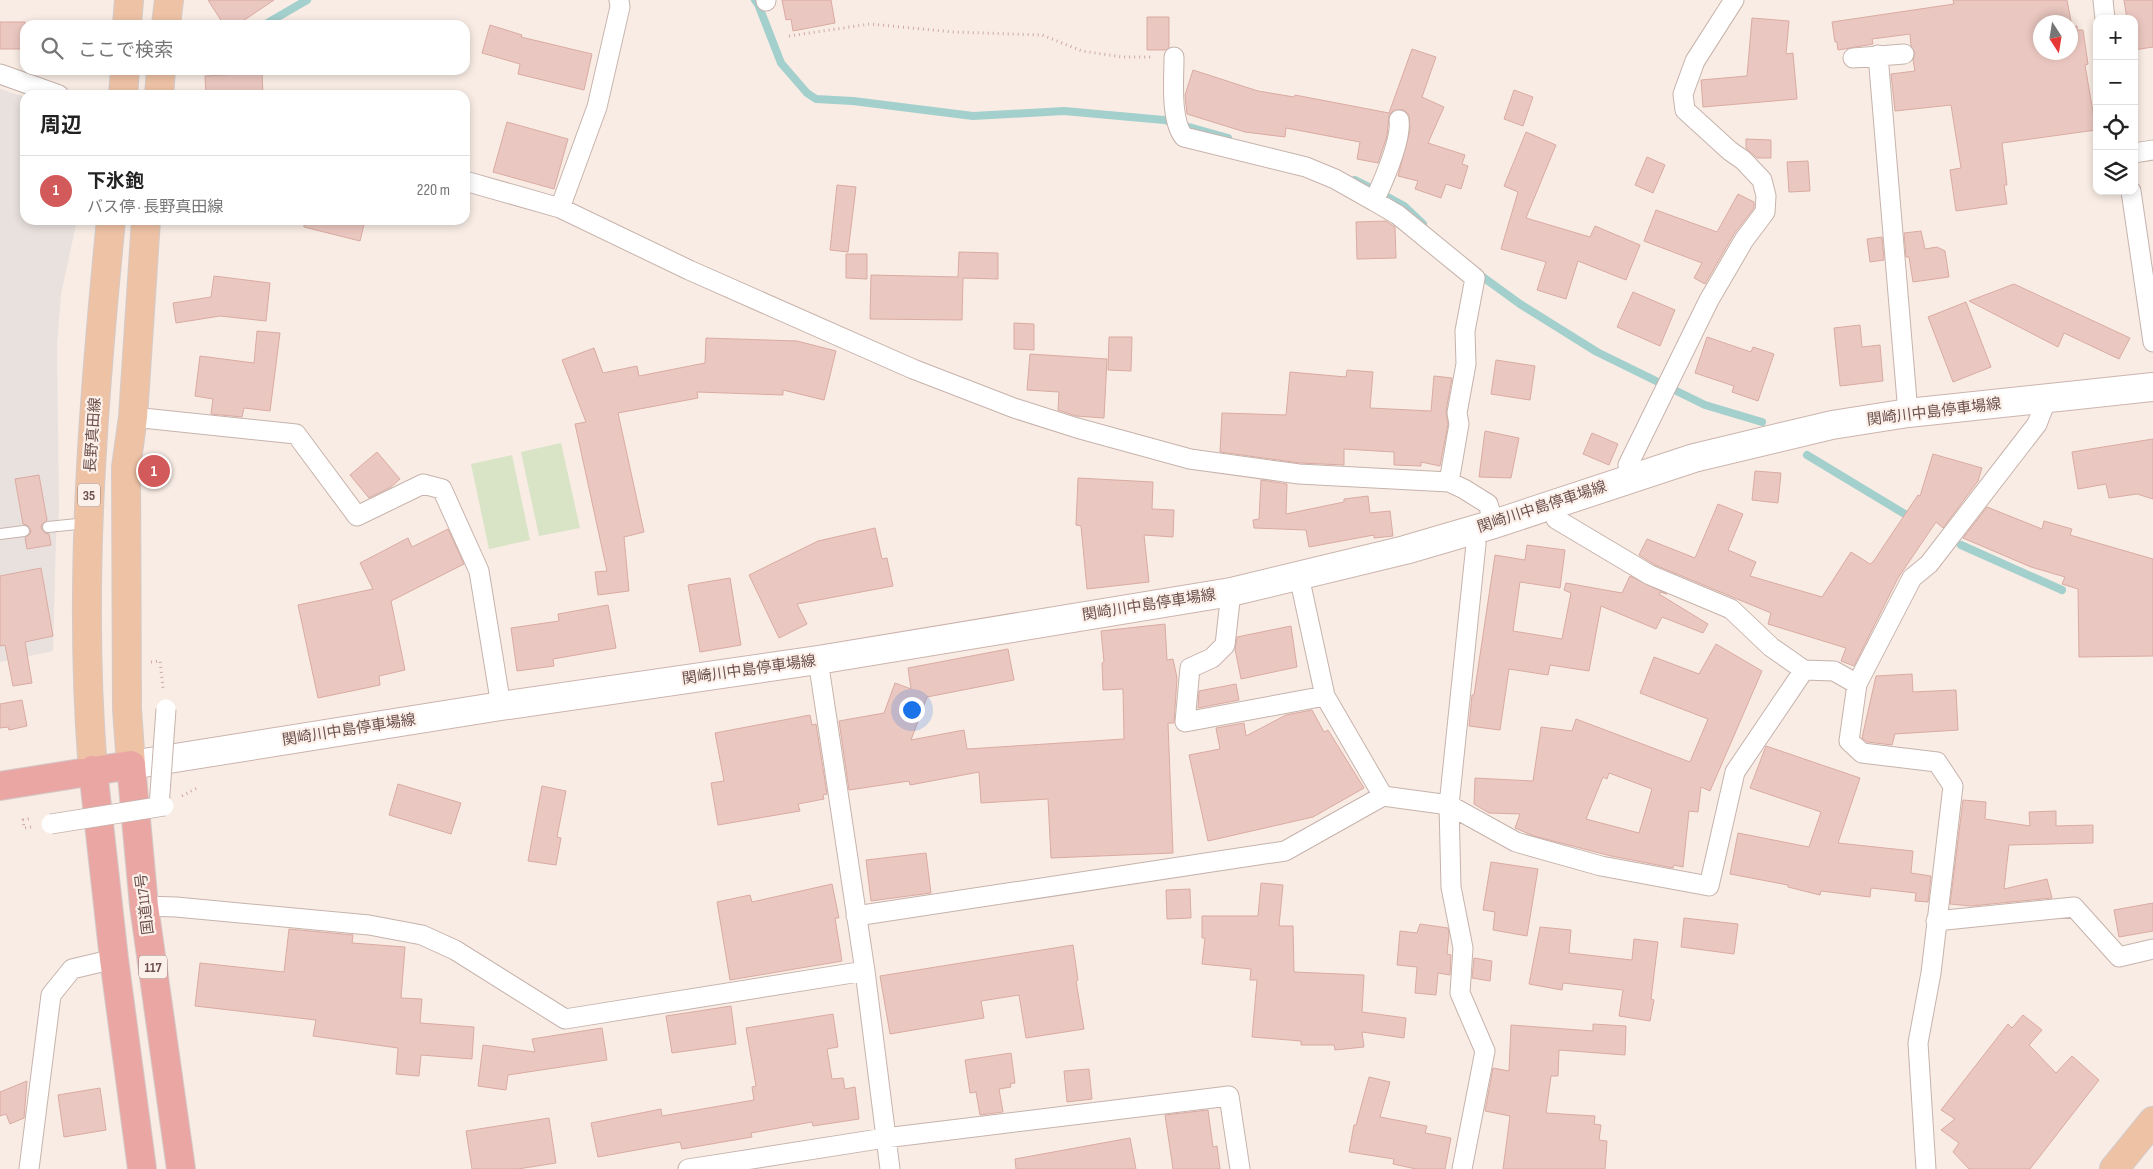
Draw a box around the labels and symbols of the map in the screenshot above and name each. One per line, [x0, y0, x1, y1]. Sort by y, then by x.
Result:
north arrow [2033, 15, 2078, 60]
street label: 関崎川中島停車場線 [1866, 394, 2002, 430]
street label: 長野真田線 [81, 397, 105, 473]
pin: 1 [138, 452, 170, 490]
street label: 関崎川中島停車場線 [1475, 477, 1609, 537]
road number: 35 [78, 484, 100, 506]
street label: 関崎川中島停車場線 [1081, 585, 1217, 625]
street label: 関崎川中島停車場線 [681, 651, 817, 689]
your location [899, 697, 925, 723]
street label: 関崎川中島停車場線 [281, 710, 417, 750]
street label: 国道117号 [132, 872, 158, 936]
road number: 117 [139, 956, 167, 979]

